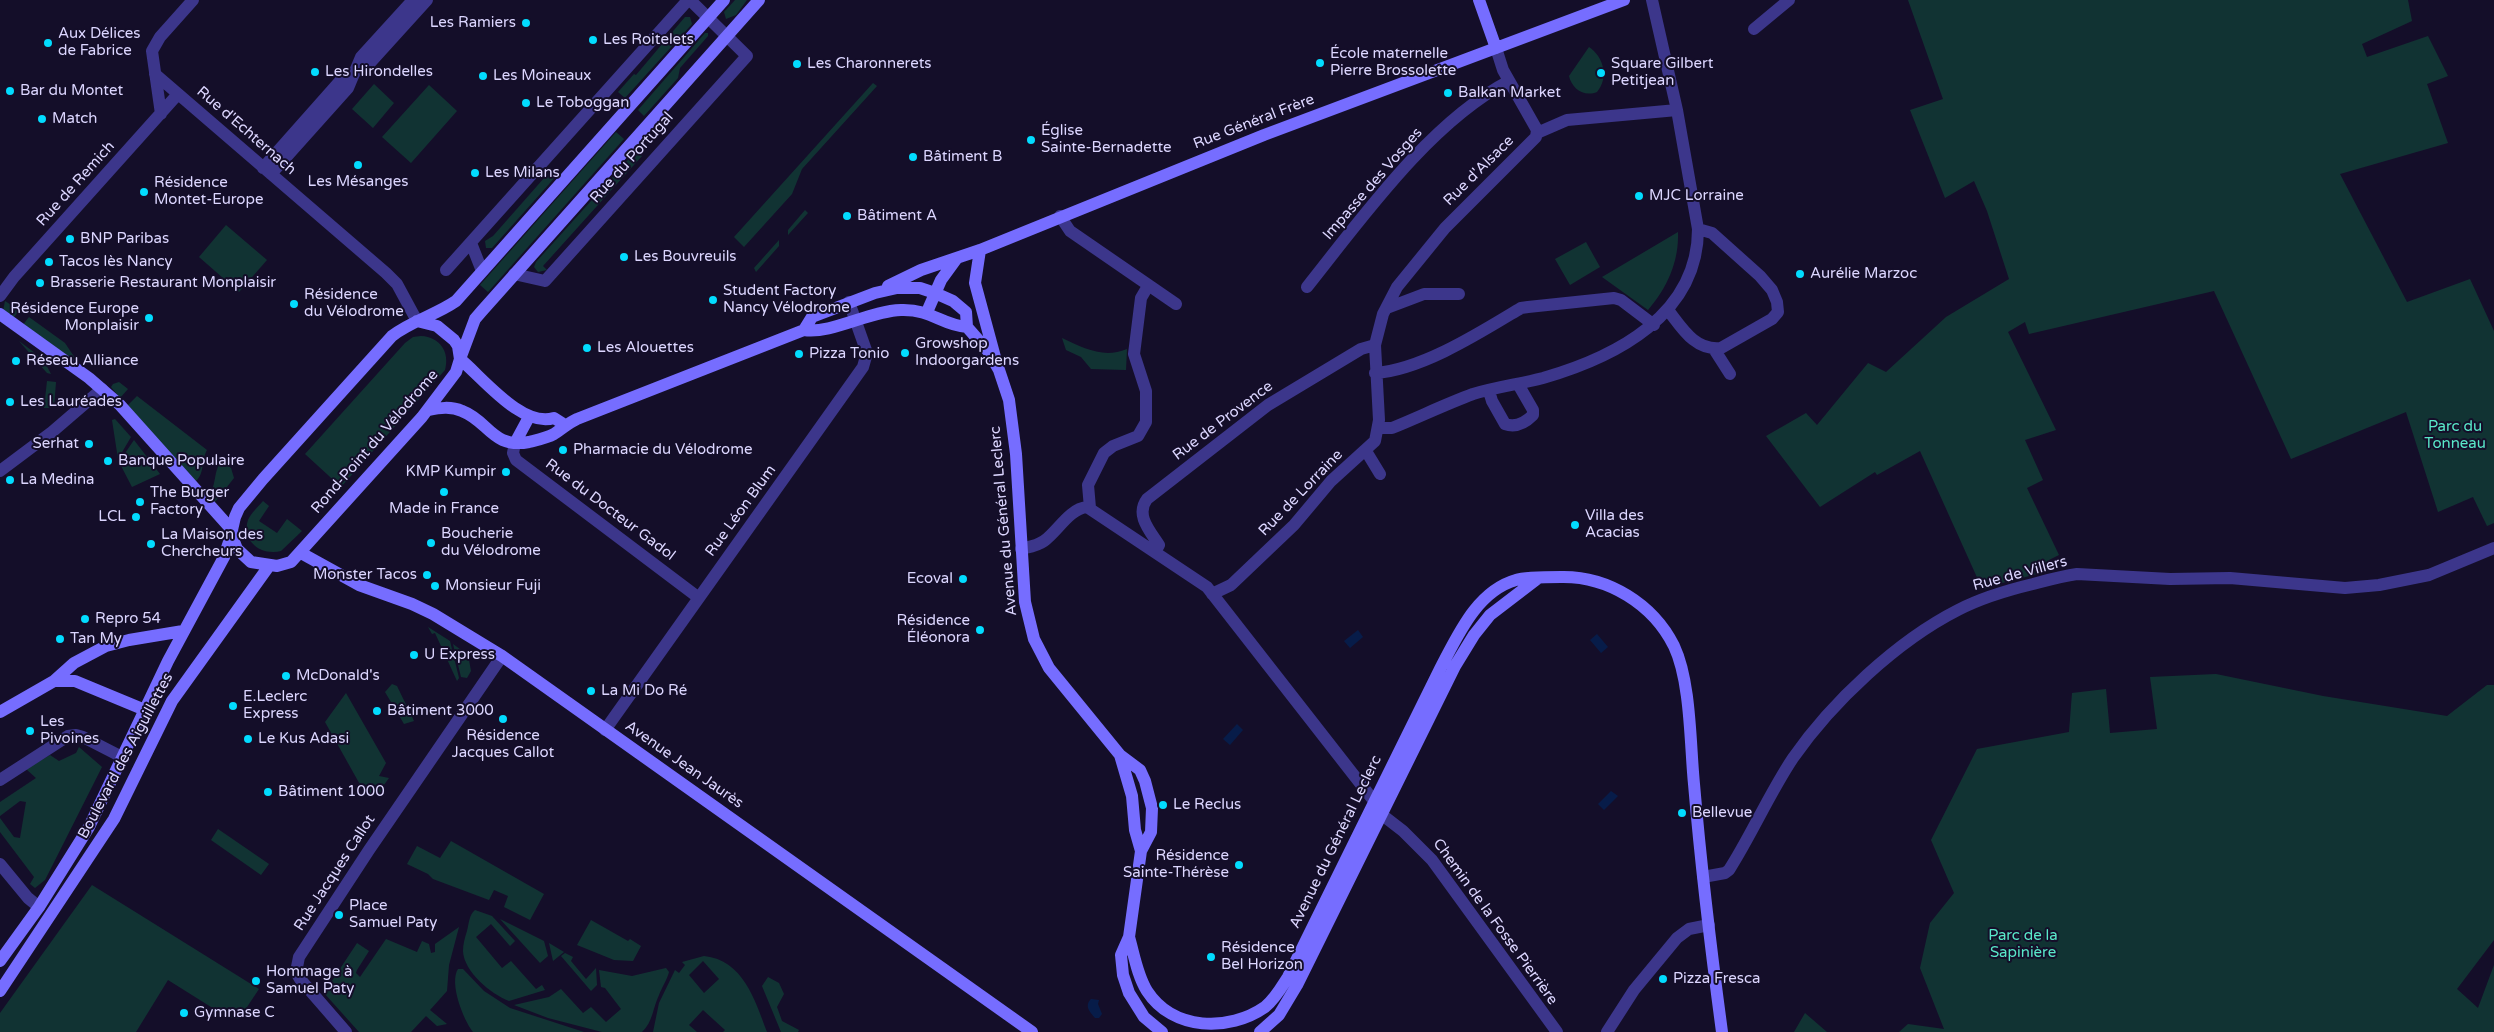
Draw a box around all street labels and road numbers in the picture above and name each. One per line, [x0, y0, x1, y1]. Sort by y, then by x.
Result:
street label: Rue d'Echternach [193, 83, 299, 179]
street label: Rue Général Frère [1191, 91, 1317, 153]
street label: Rue du Portugal [587, 109, 677, 207]
street label: Impasse des Vosges [1319, 124, 1427, 244]
street label: Rue d'Alsace [1440, 132, 1518, 210]
street label: Rue de Remich [33, 138, 119, 230]
street label: Rond-Point du Vélodrome [308, 366, 442, 518]
street label: Rue de Provence [1169, 378, 1277, 464]
street label: Avenue du Général Leclerc [987, 425, 1021, 617]
street label: Rue de Lorraine [1255, 446, 1347, 540]
street label: Rue du Docteur Gadol [542, 455, 678, 565]
street label: Rue Léon Blum [702, 462, 780, 560]
street label: Rue de Villers [1971, 553, 2069, 595]
street label: Boulevard des Aiguillettes [75, 670, 177, 842]
street label: Avenue Jean Jaurès [621, 717, 747, 813]
street label: Avenue du Général Leclerc [1286, 753, 1386, 931]
street label: Rue Jacques Callot [291, 812, 379, 934]
street label: Chemin de la Fosse Pierrière [1429, 835, 1561, 1009]

